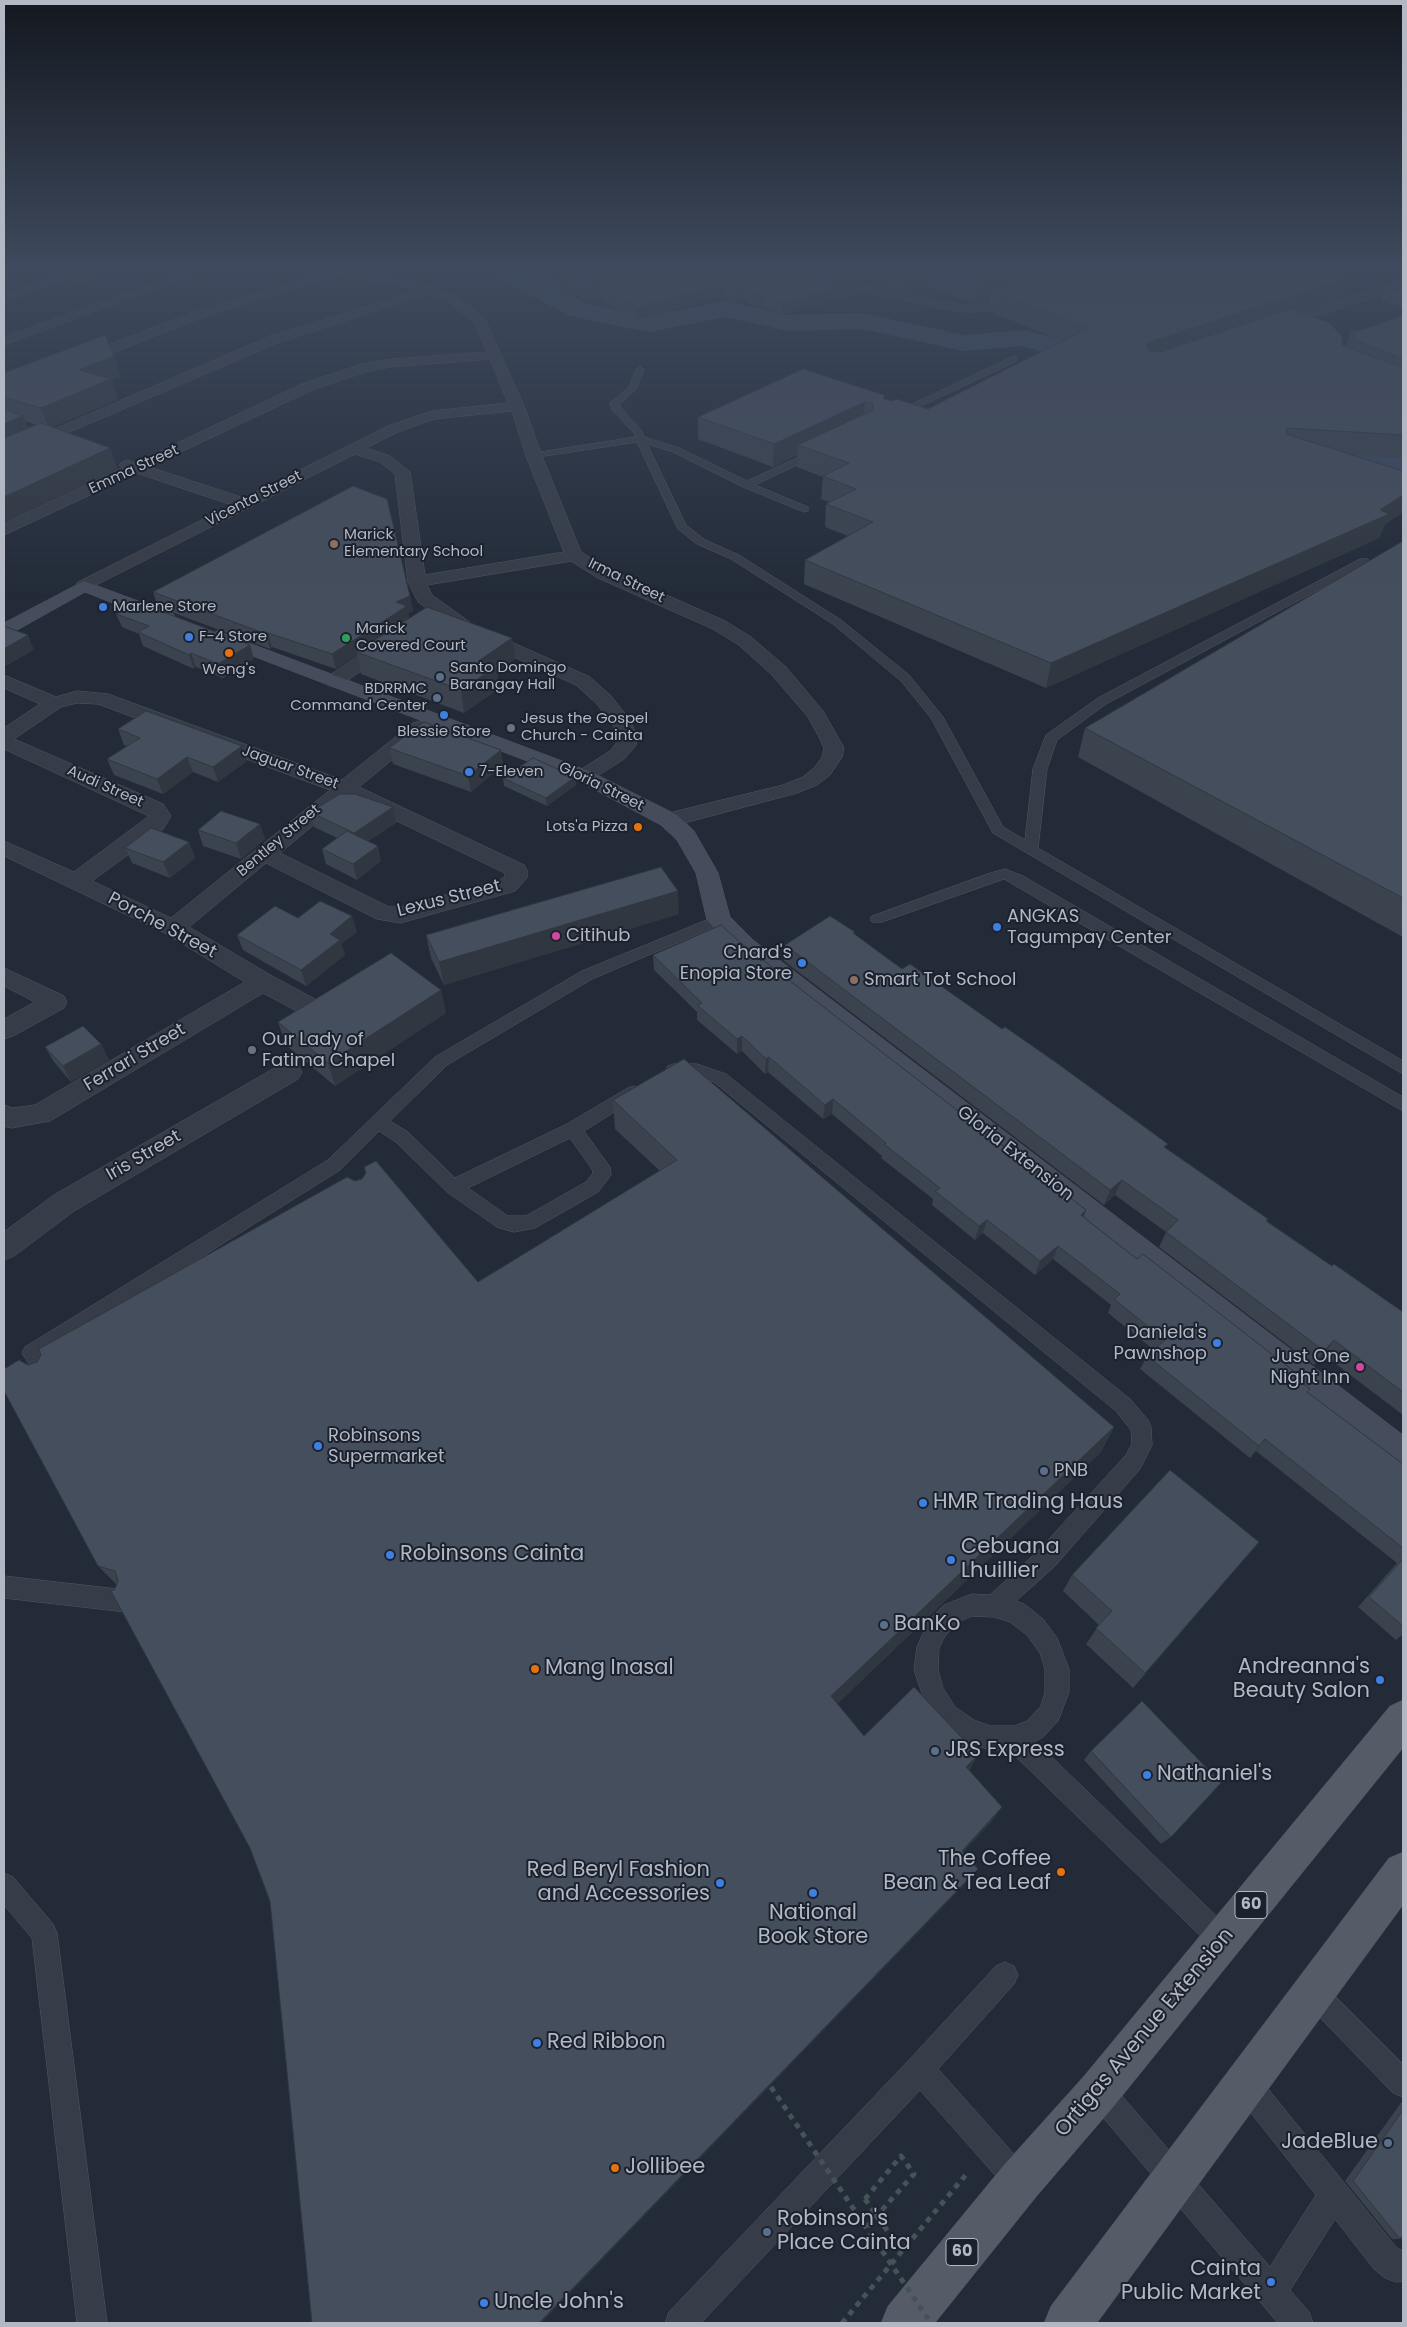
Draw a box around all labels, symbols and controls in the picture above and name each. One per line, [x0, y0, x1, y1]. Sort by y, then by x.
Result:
street label: Emma Street [86, 441, 182, 499]
street label: Vicenta Street [203, 467, 305, 531]
place label: Marick Elementary School [344, 526, 483, 561]
marker: Marick Elementary School [328, 538, 340, 550]
street label: Irma Street [585, 555, 667, 607]
place label: Marlene Store [113, 598, 216, 616]
marker: Marlene Store [97, 601, 109, 613]
place label: Marick Covered Court [356, 620, 466, 655]
place label: F-4 Store [199, 628, 267, 646]
marker: F-4 Store [183, 631, 195, 643]
marker: Marick Covered Court [340, 632, 352, 644]
marker: Weng's [223, 647, 235, 659]
place label: Santo Domingo Barangay Hall [450, 659, 566, 694]
place label: Weng's [202, 661, 256, 679]
marker: Santo Domingo Barangay Hall [434, 671, 446, 683]
place label: BDRRMC Command Center [290, 680, 427, 715]
marker: BDRRMC Command Center [431, 692, 443, 704]
marker: Blessie Store [438, 709, 450, 721]
place label: Jesus the Gospel Church - Cainta [521, 710, 648, 745]
marker: Jesus the Gospel Church - Cainta [505, 722, 517, 734]
place label: Blessie Store [397, 723, 491, 741]
street label: Jaguar Street [239, 742, 341, 794]
street label: Gloria Street [556, 759, 646, 815]
street label: Audi Street [64, 762, 146, 812]
place label: 7-Eleven [479, 763, 543, 781]
marker: 7-Eleven [463, 766, 475, 778]
street label: Bentley Street [234, 801, 324, 881]
place label: Lots'a Pizza [546, 818, 628, 836]
marker: Lots'a Pizza [632, 821, 644, 833]
street label: Lexus Street [395, 876, 503, 922]
street label: Porche Street [104, 888, 220, 964]
place label: ANGKAS Tagumpay Center [1007, 906, 1171, 949]
marker: ANGKAS Tagumpay Center [991, 921, 1003, 933]
place label: Citihub [566, 925, 631, 947]
marker: Citihub [550, 930, 562, 942]
place label: Chard's Enopia Store [680, 942, 792, 984]
marker: Chard's Enopia Store [796, 957, 808, 969]
place label: Smart Tot School [864, 969, 1016, 991]
marker: Smart Tot School [848, 974, 860, 986]
street label: Ferrari Street [80, 1019, 190, 1097]
place label: Our Lady of Fatima Chapel [262, 1029, 395, 1072]
marker: Our Lady of Fatima Chapel [246, 1044, 258, 1056]
street label: Gloria Extension [952, 1102, 1078, 1206]
street label: Iris Street [103, 1126, 185, 1186]
place label: Daniela's Pawnshop [1114, 1322, 1207, 1365]
marker: Daniela's Pawnshop [1211, 1337, 1223, 1349]
place label: Just One Night Inn [1270, 1346, 1350, 1388]
marker: Just One Night Inn [1354, 1361, 1366, 1373]
place label: Robinsons Supermarket [328, 1425, 445, 1468]
marker: Robinsons Supermarket [312, 1440, 324, 1452]
place label: PNB [1054, 1460, 1088, 1482]
marker: PNB [1038, 1465, 1050, 1477]
place label: HMR Trading Haus [933, 1490, 1123, 1516]
marker: HMR Trading Haus [917, 1497, 929, 1509]
place label: Cebuana Lhuillier [961, 1535, 1060, 1585]
place label: Robinsons Cainta [400, 1542, 584, 1568]
marker: Robinsons Cainta [384, 1549, 396, 1561]
marker: Cebuana Lhuillier [945, 1554, 957, 1566]
place label: BanKo [894, 1612, 961, 1638]
marker: BanKo [878, 1619, 890, 1631]
place label: Andreanna's Beauty Salon [1233, 1655, 1370, 1705]
place label: Mang Inasal [545, 1656, 674, 1682]
marker: Mang Inasal [529, 1663, 541, 1675]
marker: Andreanna's Beauty Salon [1374, 1674, 1386, 1686]
place label: JRS Express [945, 1738, 1065, 1764]
marker: JRS Express [929, 1745, 941, 1757]
place label: Nathaniel's [1157, 1762, 1272, 1788]
marker: Nathaniel's [1141, 1769, 1153, 1781]
place label: The Coffee Bean & Tea Leaf [883, 1847, 1051, 1897]
place label: Red Beryl Fashion and Accessories [527, 1858, 710, 1908]
marker: The Coffee Bean & Tea Leaf [1055, 1866, 1067, 1878]
marker: Red Beryl Fashion and Accessories [714, 1877, 726, 1889]
marker: National Book Store [807, 1887, 819, 1899]
road number: 60 [1235, 1892, 1267, 1918]
place label: National Book Store [758, 1901, 868, 1951]
street label: Ortigas Avenue Extension [1050, 1924, 1240, 2142]
place label: Red Ribbon [547, 2030, 666, 2056]
marker: Red Ribbon [531, 2037, 543, 2049]
place label: JadeBlue [1281, 2130, 1378, 2156]
marker: JadeBlue [1382, 2137, 1394, 2149]
place label: Jollibee [625, 2155, 705, 2181]
marker: Jollibee [609, 2162, 621, 2174]
place label: Robinson's Place Cainta [777, 2207, 911, 2257]
marker: Robinson's Place Cainta [761, 2226, 773, 2238]
road number: 60 [946, 2238, 978, 2266]
place label: Cainta Public Market [1121, 2257, 1261, 2307]
marker: Cainta Public Market [1265, 2276, 1277, 2288]
place label: Uncle John's [494, 2290, 624, 2316]
marker: Uncle John's [478, 2297, 490, 2309]

